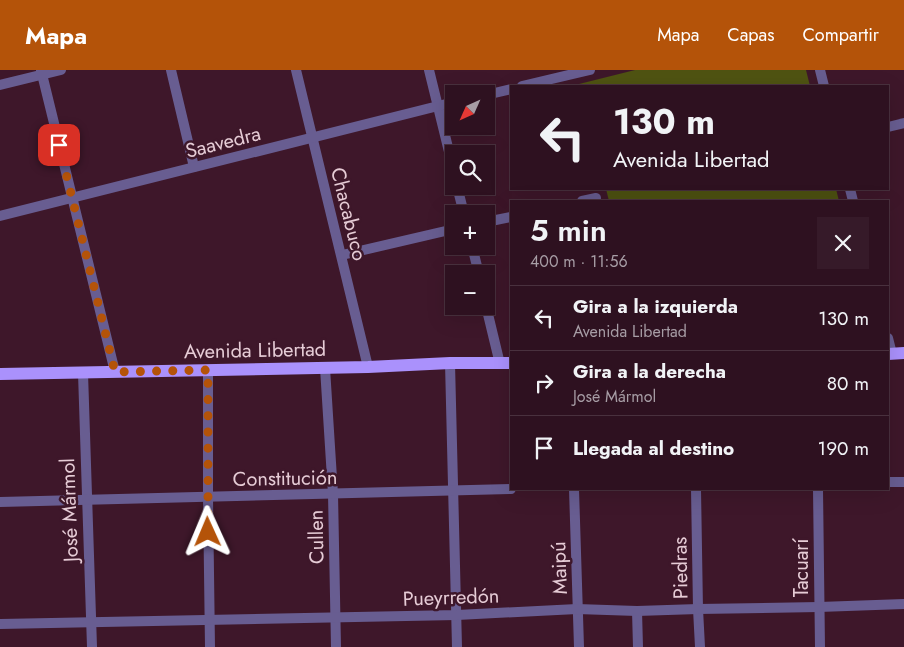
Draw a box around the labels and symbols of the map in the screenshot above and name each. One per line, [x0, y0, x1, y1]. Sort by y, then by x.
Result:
north arrow [445, 85, 495, 135]
street label: Saavedra [182, 119, 264, 166]
pin [38, 124, 80, 166]
street label: Chacabuco [323, 164, 374, 264]
street label: Avenida Libertad [184, 335, 326, 366]
street label: José Mármol [53, 458, 86, 565]
street label: Constitución [232, 463, 338, 494]
position arrow [181, 505, 233, 557]
street label: Cullen [302, 510, 331, 564]
street label: Piedras [665, 537, 696, 599]
street label: Tacuarí [787, 538, 816, 597]
street label: Maipú [544, 541, 575, 595]
street label: Pueyrredón [402, 581, 500, 614]

